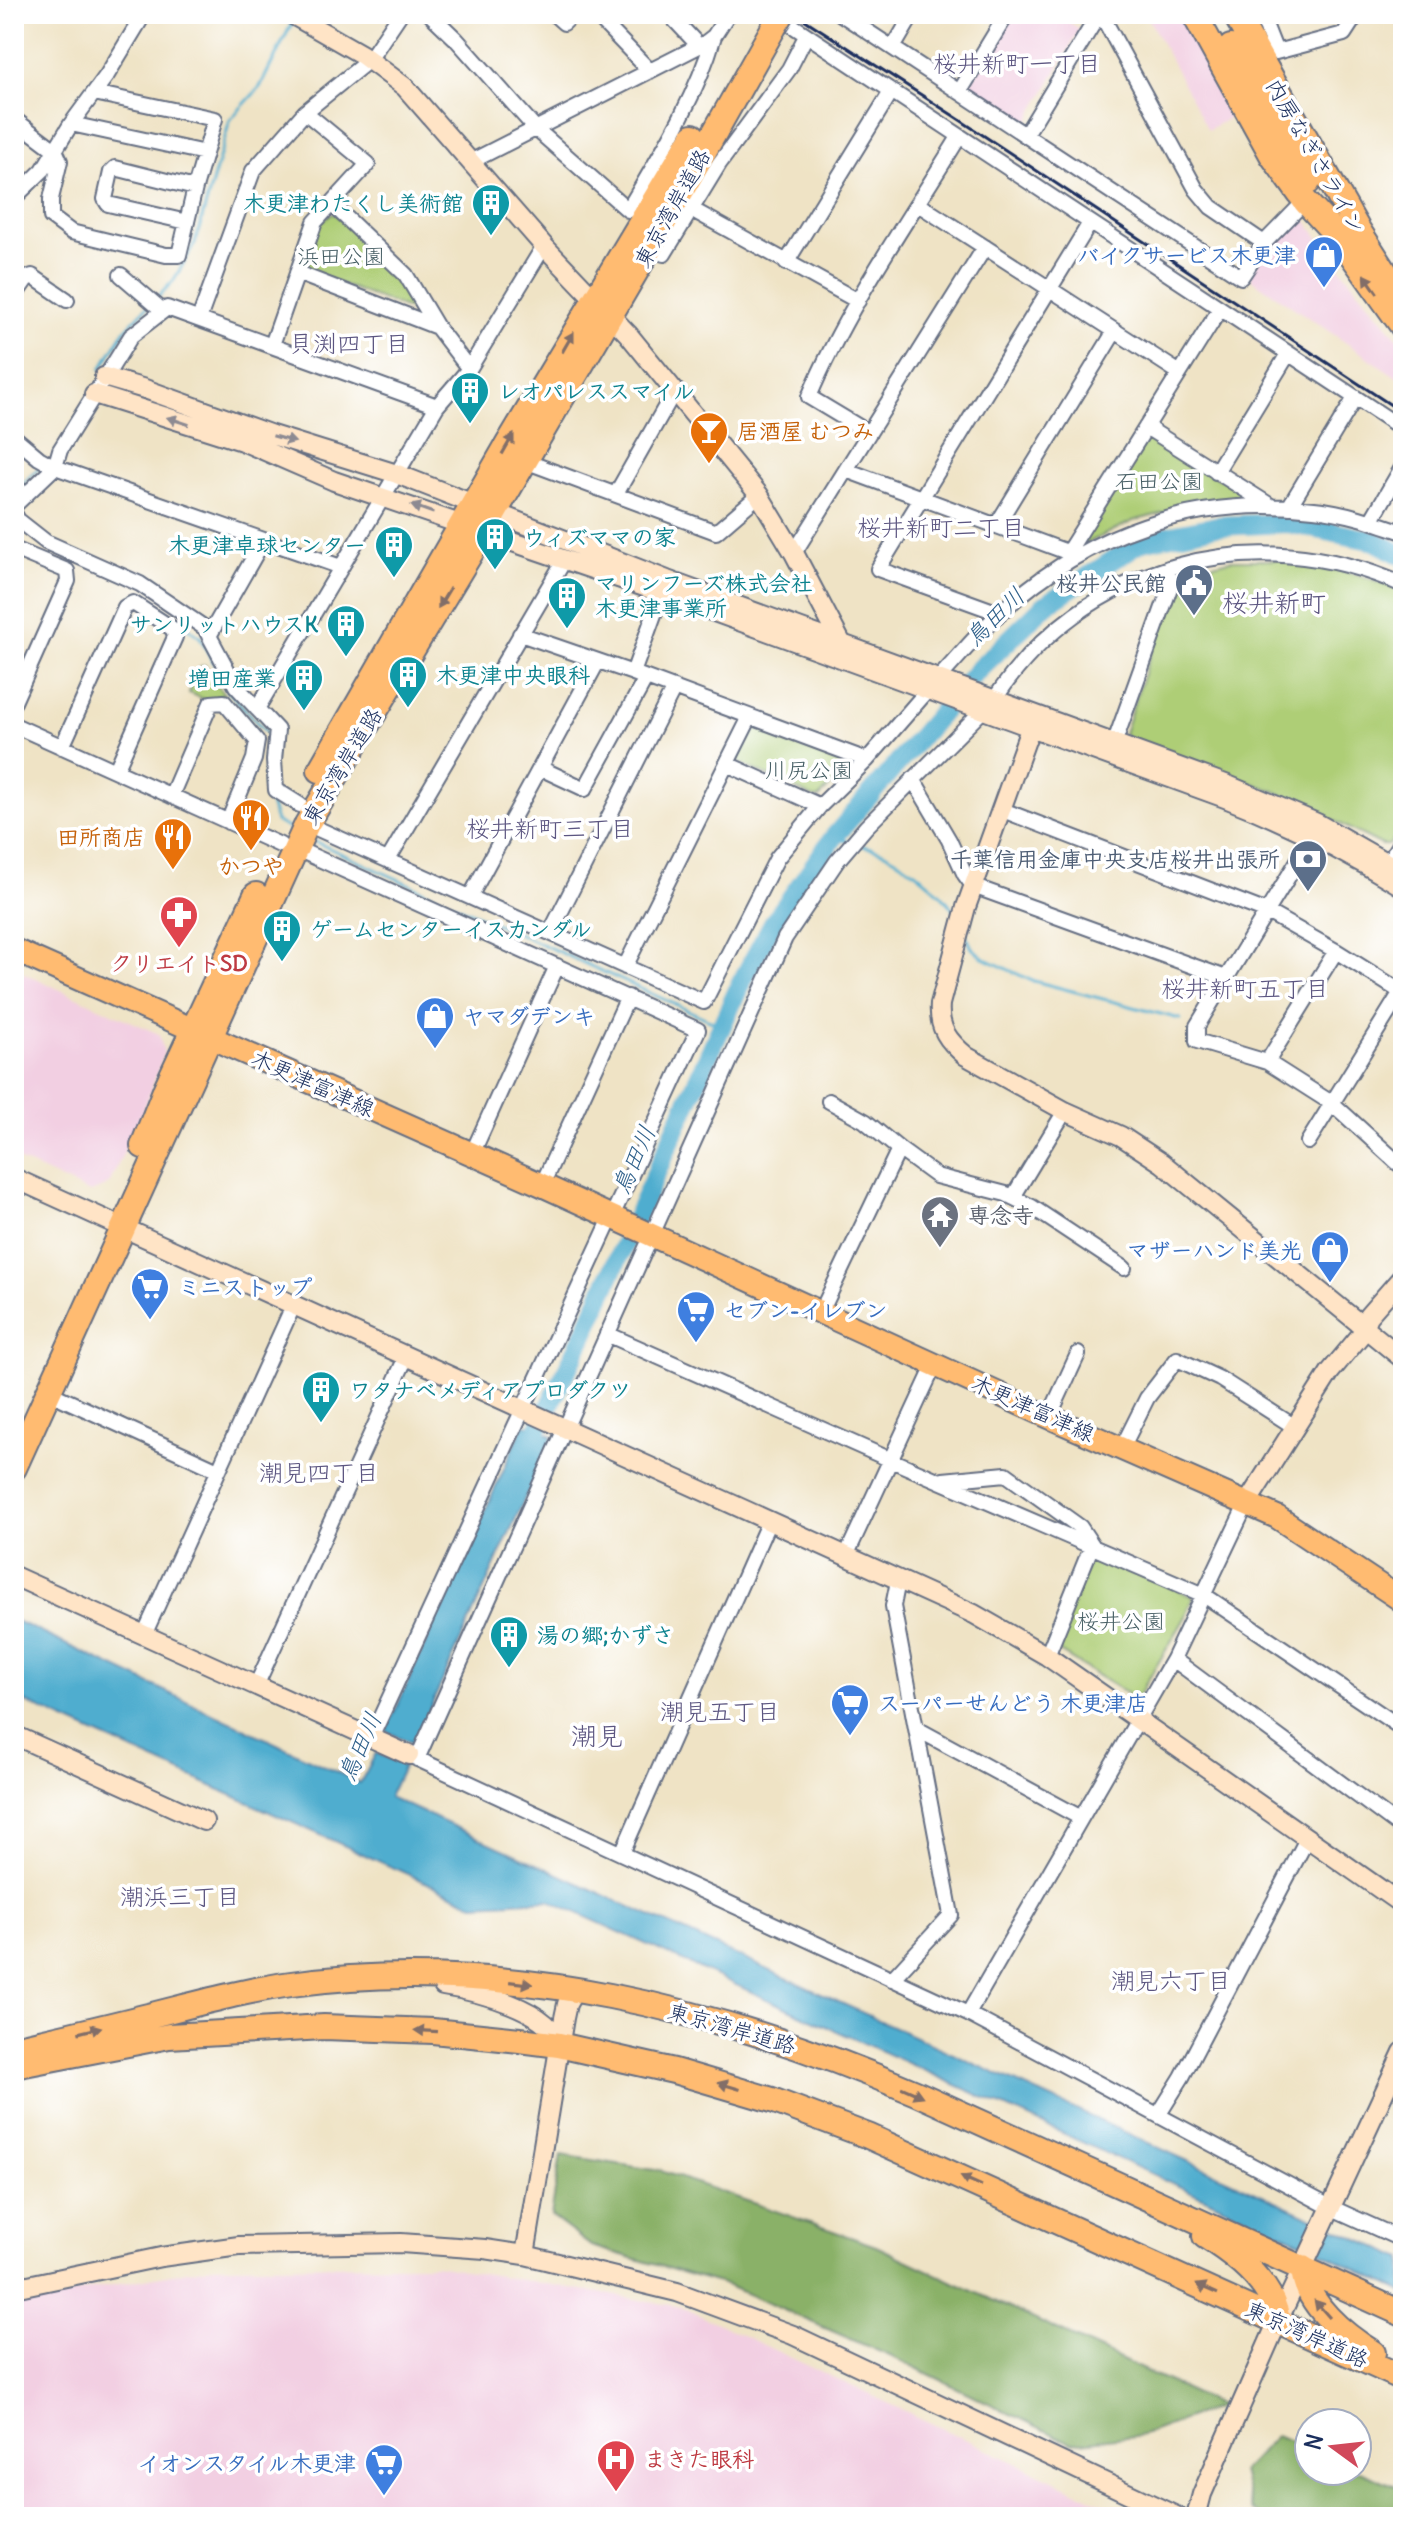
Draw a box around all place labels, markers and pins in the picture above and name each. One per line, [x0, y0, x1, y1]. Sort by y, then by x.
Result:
building icon: 木更津わたくし美術館 [470, 182, 512, 237]
place label: 木更津わたくし美術館 [243, 189, 463, 217]
shop icon: バイクサービス木更津 [1303, 234, 1345, 289]
place label: バイクサービス木更津 [1077, 241, 1296, 269]
building icon: レオパレススマイル [449, 370, 491, 425]
place label: レオパレススマイル [498, 377, 695, 405]
bar icon: 居酒屋 むつみ [688, 410, 730, 465]
place label: 居酒屋 むつみ [737, 417, 874, 445]
building icon: ウィズママの家 [474, 516, 516, 571]
place label: ウィズママの家 [523, 523, 676, 551]
building icon: 木更津卓球センター [373, 524, 415, 579]
place label: 木更津卓球センター [168, 531, 366, 559]
public building icon: 桜井公民館 [1173, 562, 1215, 617]
place label: マリンフーズ株式会社 木更津事業所 [595, 569, 813, 622]
place label: 桜井公民館 [1056, 569, 1166, 597]
building icon: マリンフーズ株式会社 木更津事業所 [546, 575, 588, 630]
building icon: サンリットハウスK [325, 603, 367, 658]
place label: サンリットハウスK [130, 610, 318, 638]
building icon: 木更津中央眼科 [387, 654, 429, 709]
building icon: 増田産業 [283, 657, 325, 712]
place label: 木更津中央眼科 [436, 661, 590, 689]
place label: 増田産業 [188, 664, 276, 692]
restaurant icon: かつや [230, 797, 272, 852]
restaurant icon: 田所商店 [152, 816, 194, 871]
place label: 田所商店 [57, 823, 145, 851]
bank icon: 千葉信用金庫中央支店桜井出張所 [1287, 838, 1329, 893]
place label: 千葉信用金庫中央支店桜井出張所 [950, 845, 1280, 873]
place label: かつや [218, 852, 284, 880]
pharmacy icon: クリエイトSD [158, 894, 200, 949]
building icon: ゲームセンターイスカンダル [261, 908, 303, 963]
place label: ゲームセンターイスカンダル [310, 915, 592, 943]
place label: クリエイトSD [110, 949, 248, 977]
shop icon: ヤマダデンキ [414, 995, 456, 1050]
place label: ヤマダデンキ [463, 1002, 595, 1030]
temple icon: 専念寺 [919, 1194, 961, 1249]
place label: 専念寺 [968, 1201, 1034, 1229]
shop icon: マザーハンド美光 [1309, 1229, 1351, 1284]
place label: マザーハンド美光 [1126, 1236, 1302, 1264]
supermarket icon: ミニストップ [129, 1266, 171, 1321]
place label: ミニストップ [178, 1273, 312, 1301]
supermarket icon: セブン-イレブン [675, 1289, 717, 1344]
place label: セブン-イレブン [724, 1296, 887, 1324]
building icon: ワタナベメディアプロダクツ [300, 1369, 342, 1424]
place label: ワタナベメディアプロダクツ [349, 1376, 631, 1404]
building icon: 湯の郷;かずさ [488, 1614, 530, 1669]
place label: 湯の郷;かずさ [537, 1621, 674, 1649]
supermarket icon: スーパーせんどう 木更津店 [829, 1682, 871, 1737]
place label: スーパーせんどう 木更津店 [878, 1689, 1148, 1717]
hospital icon: まきた眼科 [595, 2438, 637, 2493]
supermarket icon: イオンスタイル木更津 [363, 2442, 405, 2497]
place label: まきた眼科 [644, 2445, 754, 2473]
place label: イオンスタイル木更津 [138, 2449, 356, 2477]

